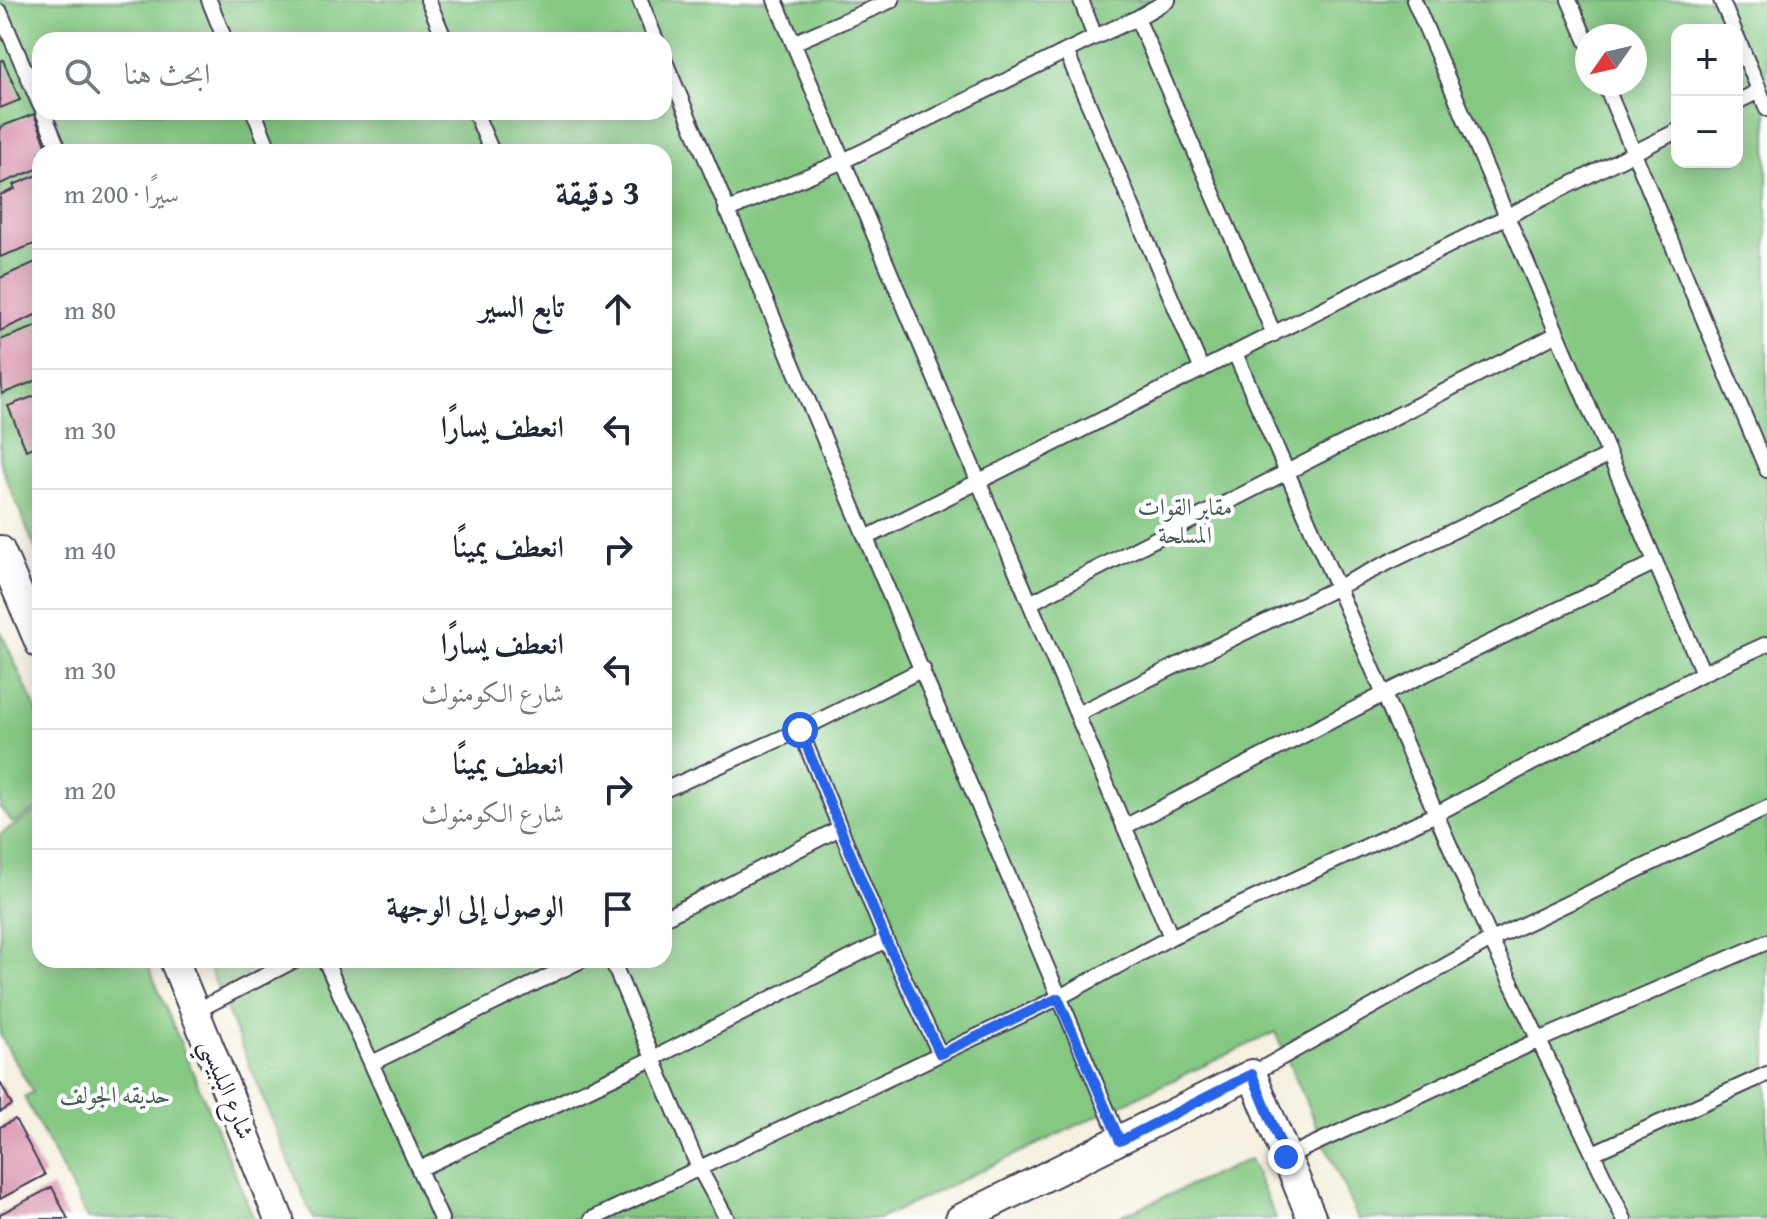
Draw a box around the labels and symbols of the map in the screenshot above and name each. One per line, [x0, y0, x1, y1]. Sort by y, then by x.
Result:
north arrow [1575, 24, 1647, 96]
park label: مقابر القوات المسلحة [1138, 489, 1232, 552]
route start [782, 712, 818, 748]
street label: شارع البلبيسي [187, 1033, 263, 1146]
park label: حديقه الجولف [60, 1077, 170, 1112]
route end [1268, 1139, 1304, 1175]

